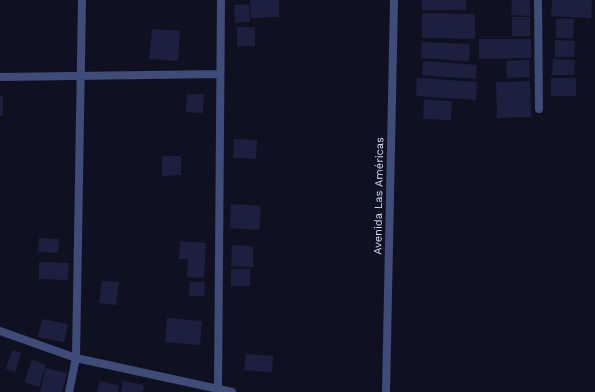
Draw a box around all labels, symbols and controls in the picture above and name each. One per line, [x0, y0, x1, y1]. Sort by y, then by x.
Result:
street label: Avenida Las Américas [371, 137, 387, 255]

